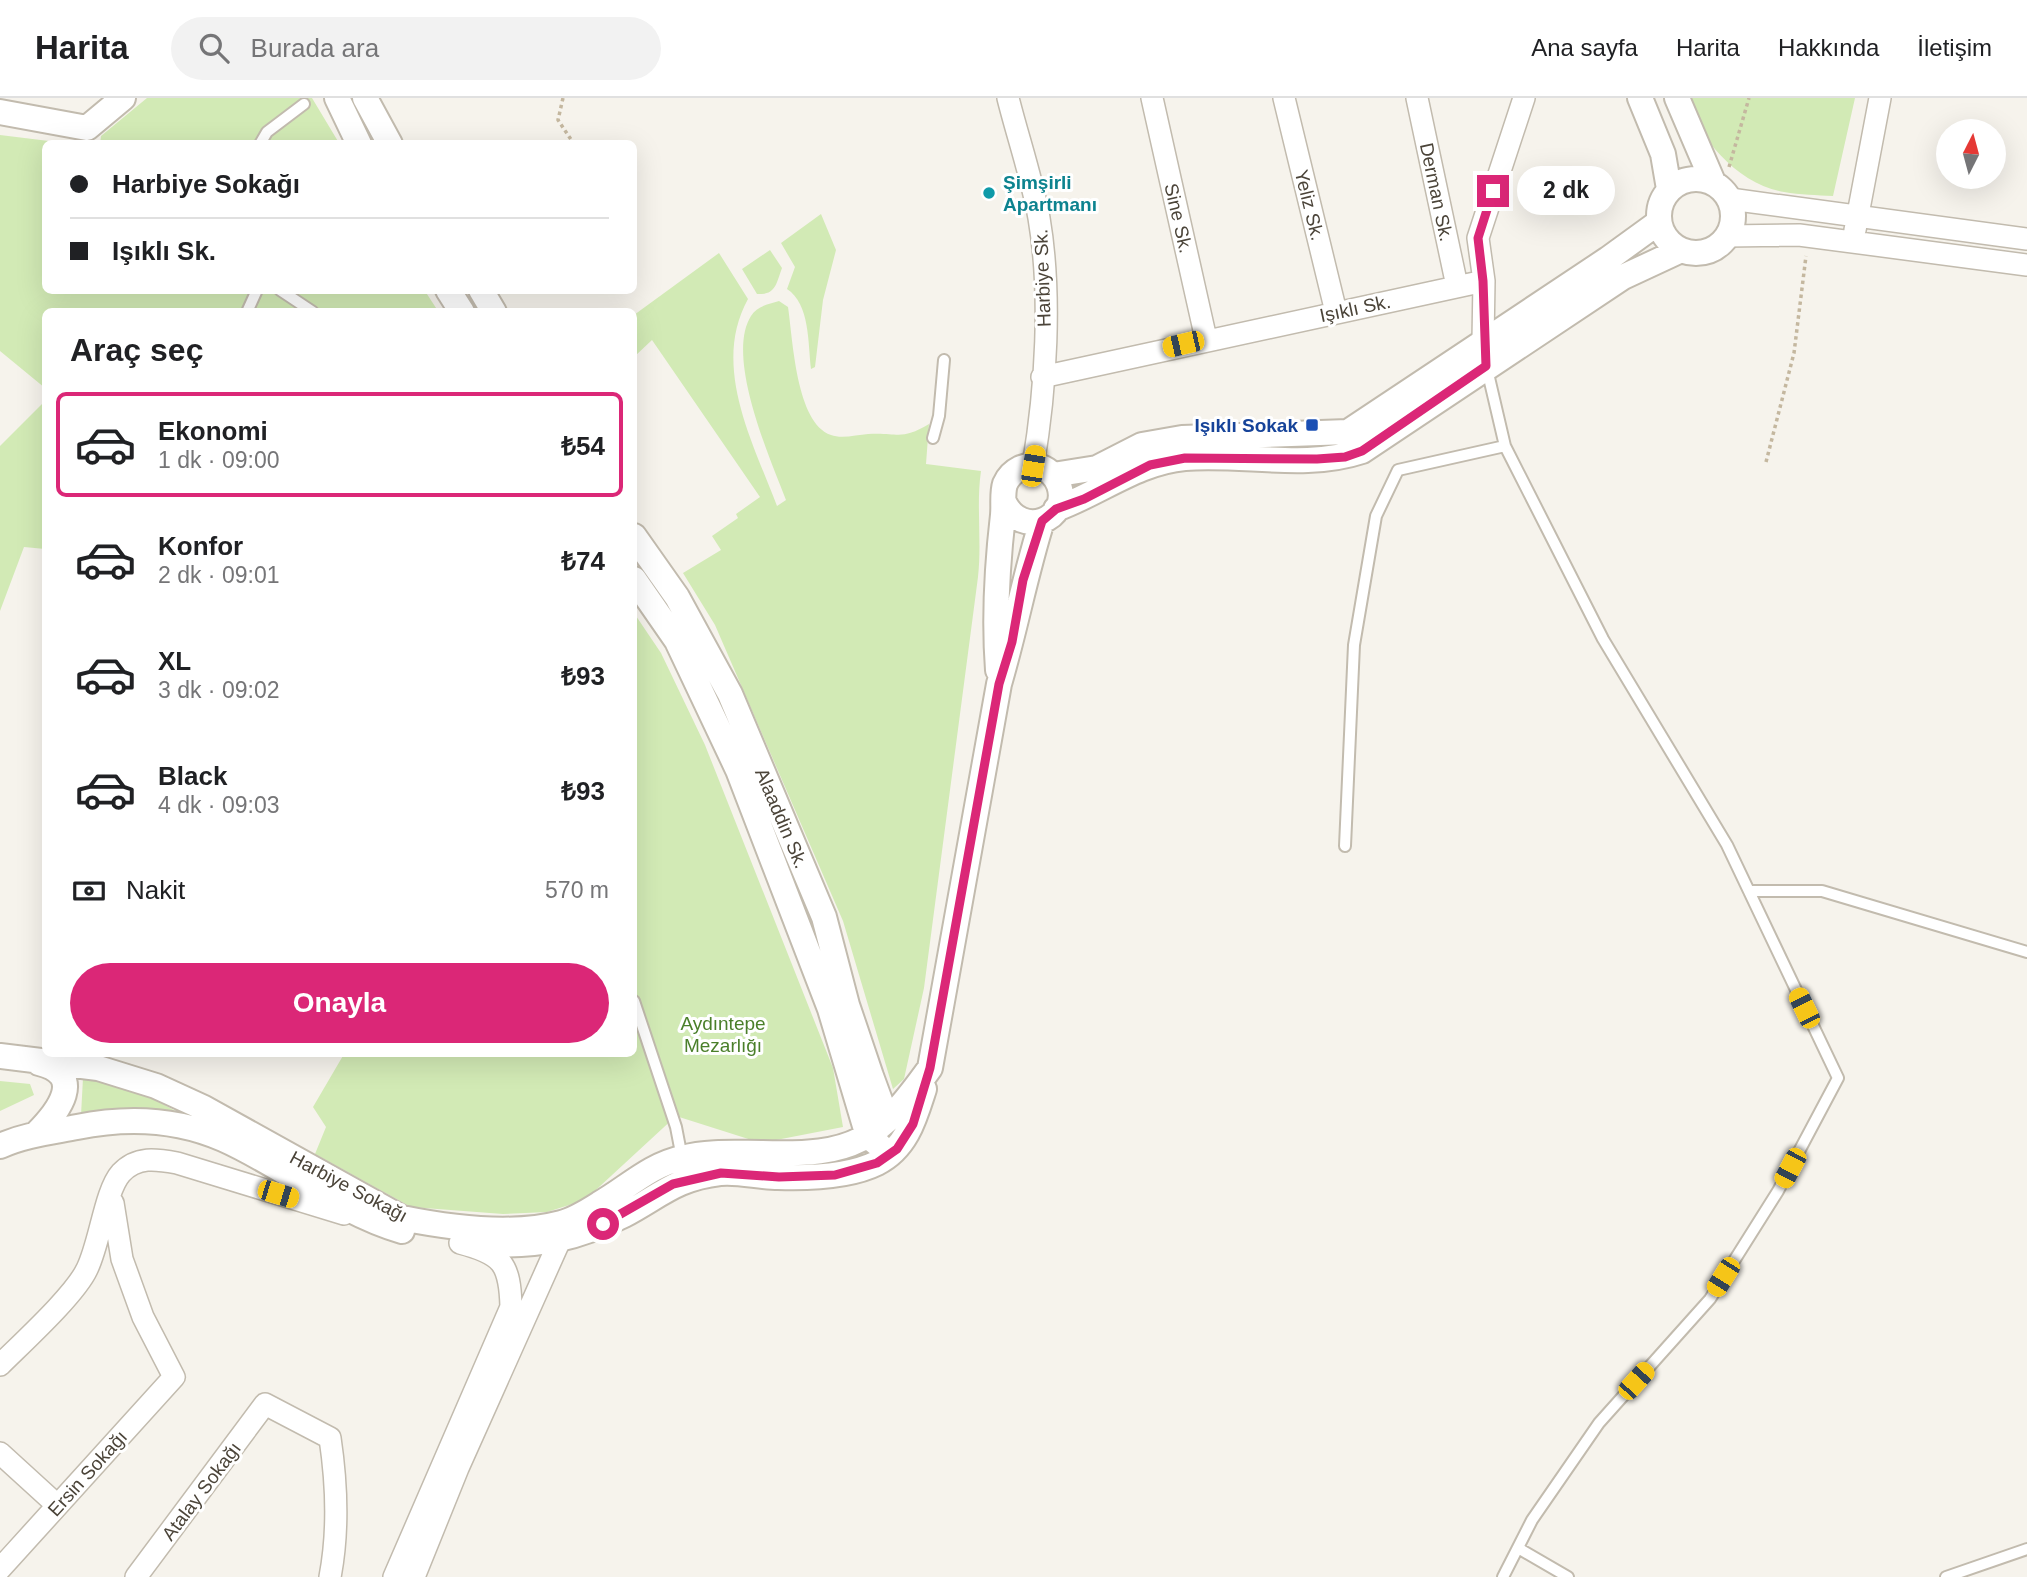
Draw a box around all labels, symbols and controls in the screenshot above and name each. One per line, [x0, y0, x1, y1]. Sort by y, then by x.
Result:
search box [171, 17, 661, 80]
text: Harita [35, 29, 129, 66]
icon: search [195, 29, 233, 67]
text: Burada ara [251, 33, 379, 63]
text: Ana sayfa [1531, 34, 1638, 61]
text: Harita [1676, 34, 1740, 61]
text: Hakkında [1778, 34, 1879, 61]
text: İletişim [1917, 34, 1992, 61]
north arrow [1936, 119, 2006, 189]
map controls [1936, 119, 2006, 189]
street label: Derman Sk. [1416, 141, 1457, 243]
callout: 2 dk [1518, 166, 1616, 216]
street label: Yeliz Sk. [1291, 168, 1328, 243]
text: Harbiye Sokağı [112, 169, 300, 199]
place label: Şimşirli Apartmanı [1003, 172, 1097, 215]
route end [1477, 175, 1509, 207]
text: 2 dk [1543, 177, 1589, 203]
street label: Sine Sk. [1160, 181, 1197, 255]
marker: Şimşirli Apartmanı [981, 185, 997, 201]
street label: Harbiye Sk. [1030, 229, 1055, 327]
text: Işıklı Sk. [112, 236, 216, 266]
street label: Işıklı Sk. [1318, 291, 1392, 326]
car [1161, 329, 1206, 359]
text: Araç seç [70, 332, 203, 368]
icon: car [74, 413, 137, 476]
place label: Işıklı Sokak [1194, 415, 1298, 436]
text: Ekonomi [158, 416, 268, 446]
marker: Işıklı Sokak [1304, 417, 1320, 433]
text: ₺54 [561, 431, 605, 461]
car [1020, 444, 1047, 488]
text: 1 dk · 09:00 [158, 447, 279, 473]
icon: car [74, 528, 137, 591]
text: Konfor [158, 531, 243, 561]
text: ₺74 [561, 546, 605, 576]
text: 2 dk · 09:01 [158, 562, 279, 588]
icon: car [74, 643, 137, 706]
text: XL [158, 646, 191, 676]
text: ₺93 [561, 661, 605, 691]
text: 3 dk · 09:02 [158, 677, 279, 703]
icon: car [74, 758, 137, 821]
text: Black [158, 761, 227, 791]
street label: Alaaddin Sk. [751, 765, 812, 871]
text: ₺93 [561, 776, 605, 806]
text: 4 dk · 09:03 [158, 792, 279, 818]
icon: cash [70, 872, 108, 910]
text: Nakit [126, 875, 185, 905]
text: 570 m [545, 877, 609, 903]
button: Onayla [70, 963, 609, 1043]
car [1786, 985, 1823, 1031]
park label: Aydıntepe Mezarlığı [680, 1013, 766, 1056]
car [1771, 1145, 1810, 1191]
street label: Harbiye Sokağı [286, 1147, 411, 1226]
car [255, 1178, 302, 1210]
route start [587, 1208, 619, 1240]
car [1703, 1254, 1744, 1300]
car [1615, 1358, 1658, 1404]
street label: Ersin Sokağı [44, 1426, 131, 1520]
street label: Atalay Sokağı [158, 1438, 245, 1544]

